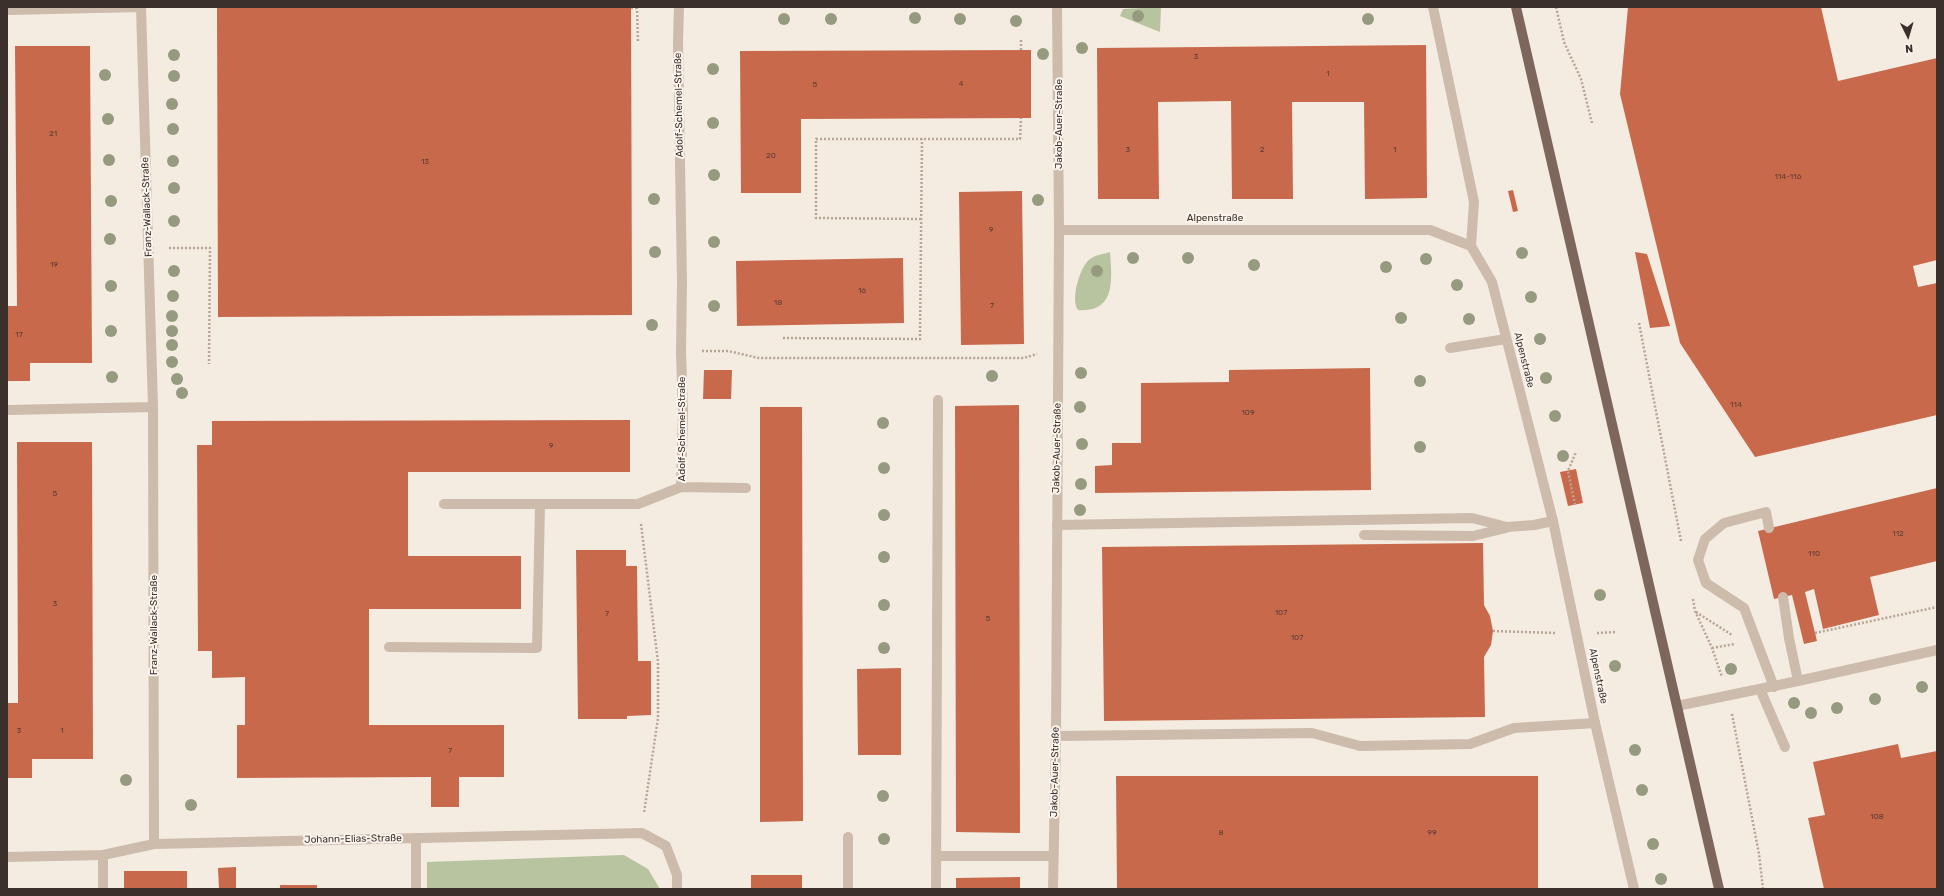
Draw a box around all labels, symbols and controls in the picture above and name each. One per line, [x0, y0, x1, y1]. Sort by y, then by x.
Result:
north arrow [1888, 16, 1928, 56]
text: N [1905, 42, 1914, 55]
street label: Adolf-Schemel-Straße [672, 52, 686, 158]
house number: 3 [1194, 52, 1198, 62]
house number: 1 [1326, 69, 1330, 79]
house number: 4 [959, 79, 963, 89]
street label: Jakob-Auer-Straße [1053, 79, 1065, 169]
house number: 5 [813, 80, 817, 90]
house number: 21 [49, 129, 57, 139]
house number: 3 [1126, 145, 1130, 155]
house number: 2 [1260, 145, 1264, 155]
house number: 1 [1393, 145, 1397, 155]
house number: 20 [766, 151, 776, 161]
street label: Franz-Wallack-Straße [139, 157, 155, 257]
house number: 13 [421, 157, 429, 167]
house number: 114-116 [1774, 172, 1802, 182]
street label: Alpenstraße [1187, 212, 1243, 224]
house number: 9 [989, 225, 993, 235]
house number: 19 [50, 260, 58, 270]
house number: 16 [858, 286, 866, 296]
house number: 18 [774, 298, 782, 308]
house number: 7 [990, 301, 994, 311]
house number: 17 [15, 330, 23, 340]
street label: Alpenstraße [1511, 331, 1537, 389]
street label: Adolf-Schemel-Straße [676, 377, 688, 481]
house number: 114 [1730, 400, 1742, 410]
street label: Jakob-Auer-Straße [1050, 403, 1064, 493]
house number: 109 [1241, 408, 1255, 418]
house number: 9 [549, 441, 553, 451]
house number: 5 [53, 489, 57, 499]
house number: 112 [1892, 529, 1904, 539]
house number: 110 [1808, 549, 1820, 559]
street label: Franz-Wallack-Straße [148, 575, 160, 675]
house number: 3 [53, 599, 57, 609]
house number: 107 [1275, 608, 1287, 618]
house number: 7 [605, 609, 609, 619]
house number: 5 [986, 614, 990, 624]
house number: 107 [1291, 633, 1303, 643]
street label: Alpenstraße [1586, 647, 1610, 705]
house number: 3 [17, 726, 21, 736]
house number: 1 [60, 726, 64, 736]
street label: Jakob-Auer-Straße [1048, 727, 1062, 817]
house number: 7 [448, 746, 452, 756]
house number: 108 [1870, 812, 1884, 822]
house number: 8 [1218, 828, 1224, 838]
house number: 99 [1427, 828, 1437, 838]
street label: Johann-Elias-Straße [304, 832, 402, 846]

